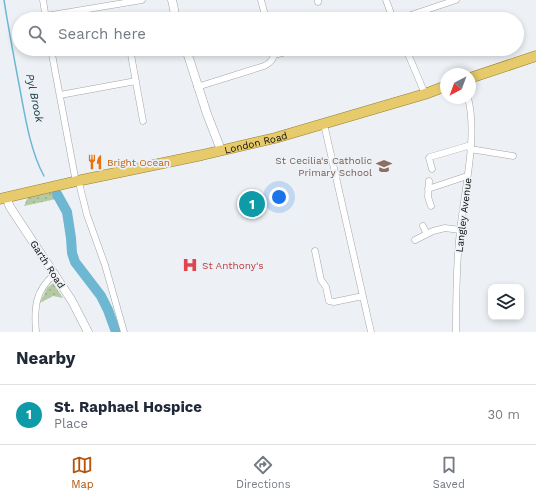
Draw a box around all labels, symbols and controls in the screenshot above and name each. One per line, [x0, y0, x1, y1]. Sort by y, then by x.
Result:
search box [12, 12, 524, 56]
icon: search [26, 23, 48, 45]
text: Search here [58, 25, 146, 43]
north arrow [440, 68, 476, 104]
water label: Pyl Brook [23, 73, 46, 124]
street label: London Road [223, 130, 289, 156]
restaurant icon: Bright Ocean [86, 153, 104, 171]
place label: St Cecilia's Catholic Primary School [275, 155, 372, 178]
place label: Bright Ocean [107, 157, 170, 168]
school or university icon: St Cecilia's Catholic Primary School [375, 157, 393, 175]
street label: Langley Avenue [453, 177, 474, 253]
your location [269, 187, 289, 207]
pin: 1 [239, 189, 265, 219]
street label: Garth Road [28, 238, 67, 290]
hospital icon: St Anthony's [181, 256, 199, 274]
place label: St Anthony's [202, 260, 263, 271]
map controls [488, 284, 524, 320]
button: layers [488, 284, 524, 320]
text: Nearby [16, 348, 75, 368]
text: St. Raphael Hospice [54, 398, 202, 416]
text: 1 [26, 407, 32, 422]
text: 30 m [488, 407, 520, 422]
text: Place [54, 416, 88, 431]
tab: Map [71, 454, 94, 491]
tab: Directions [236, 454, 290, 491]
tab: Saved [433, 454, 465, 491]

